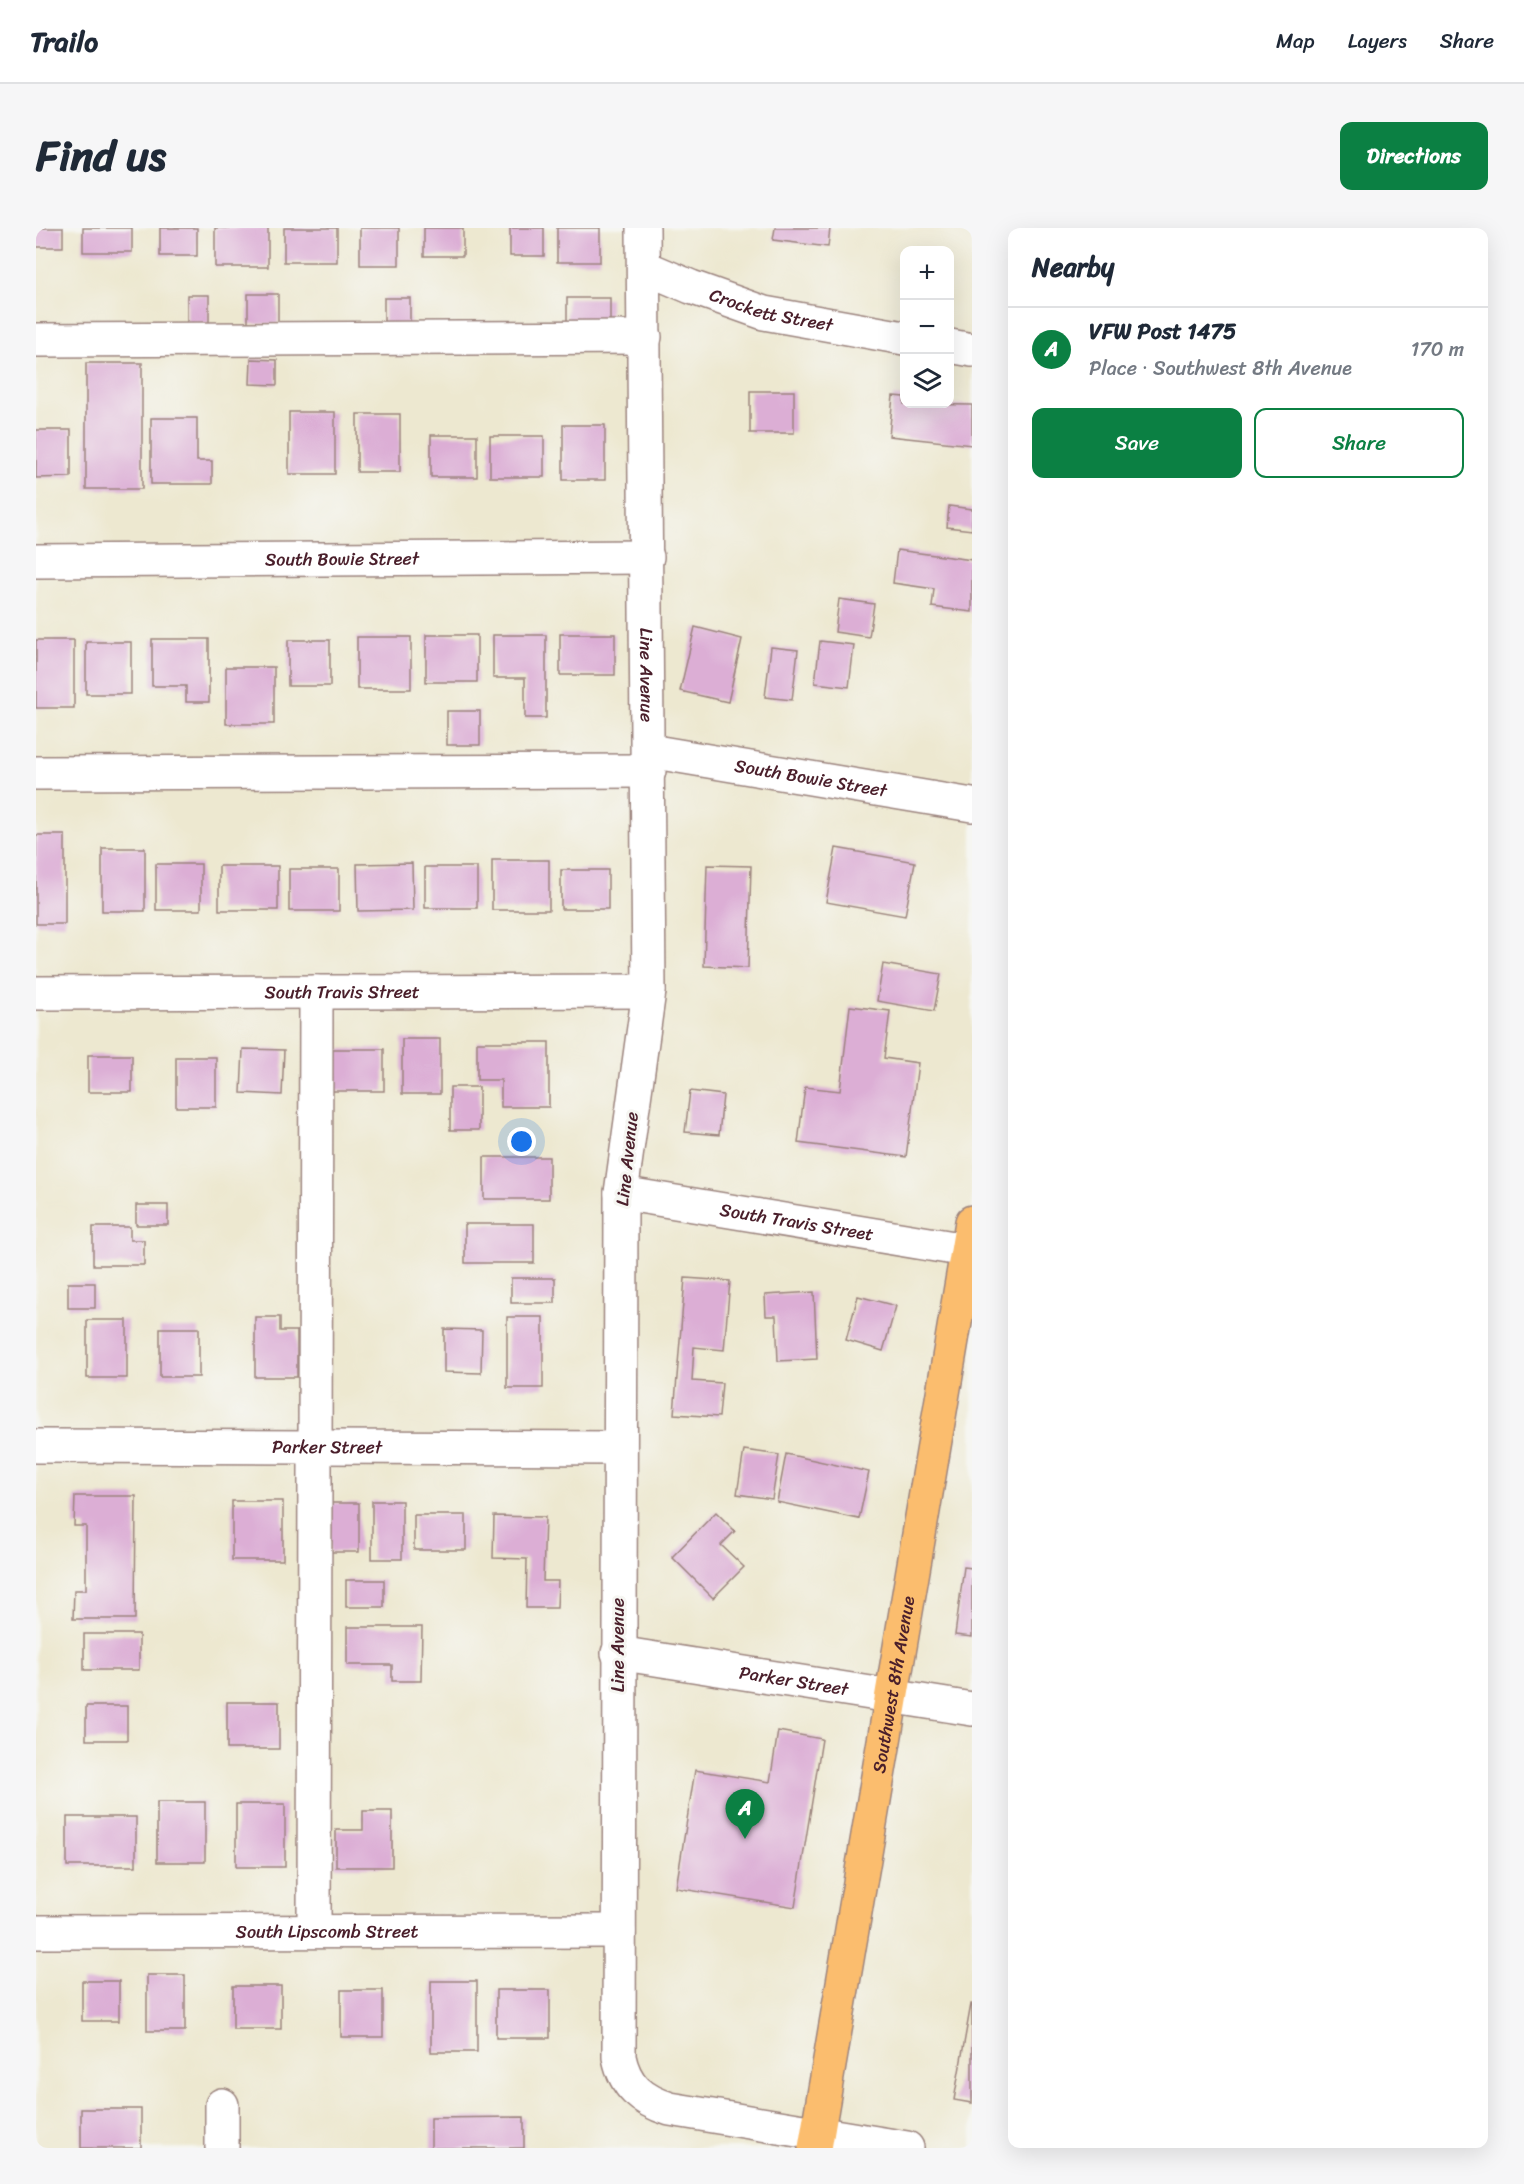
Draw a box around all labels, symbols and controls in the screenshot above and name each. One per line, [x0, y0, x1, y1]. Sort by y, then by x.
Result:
text: Trailo [30, 17, 98, 66]
text: Map [1276, 22, 1315, 60]
text: Layers [1348, 22, 1407, 60]
text: Share [1440, 22, 1494, 60]
text: Find us [36, 119, 166, 193]
button: Directions [1340, 122, 1488, 190]
text: Nearby [1032, 244, 1114, 290]
map controls [900, 246, 954, 408]
button: + [900, 246, 954, 300]
street label: Crockett Street [705, 279, 836, 341]
button: − [900, 300, 954, 354]
text: VFW Post 1475 [1089, 312, 1237, 351]
text: A [1045, 332, 1058, 367]
text: 170 m [1411, 332, 1464, 367]
text: Place · Southwest 8th Avenue [1089, 351, 1352, 386]
button: layers [900, 354, 954, 408]
button: Save [1032, 408, 1242, 478]
button: Share [1254, 408, 1464, 478]
street label: South Bowie Street [265, 542, 420, 576]
street label: Line Avenue [630, 628, 663, 722]
street label: South Bowie Street [732, 750, 890, 807]
street label: South Travis Street [264, 976, 420, 1008]
street label: Line Avenue [606, 1110, 648, 1208]
your location [507, 1127, 536, 1156]
street label: South Travis Street [717, 1194, 876, 1250]
street label: Parker Street [272, 1431, 383, 1463]
street label: Southwest 8th Avenue [863, 1593, 924, 1776]
street label: Line Avenue [602, 1598, 634, 1692]
street label: Parker Street [737, 1656, 851, 1705]
pin: A [726, 1790, 764, 1839]
street label: South Lipscomb Street [236, 1915, 419, 1948]

